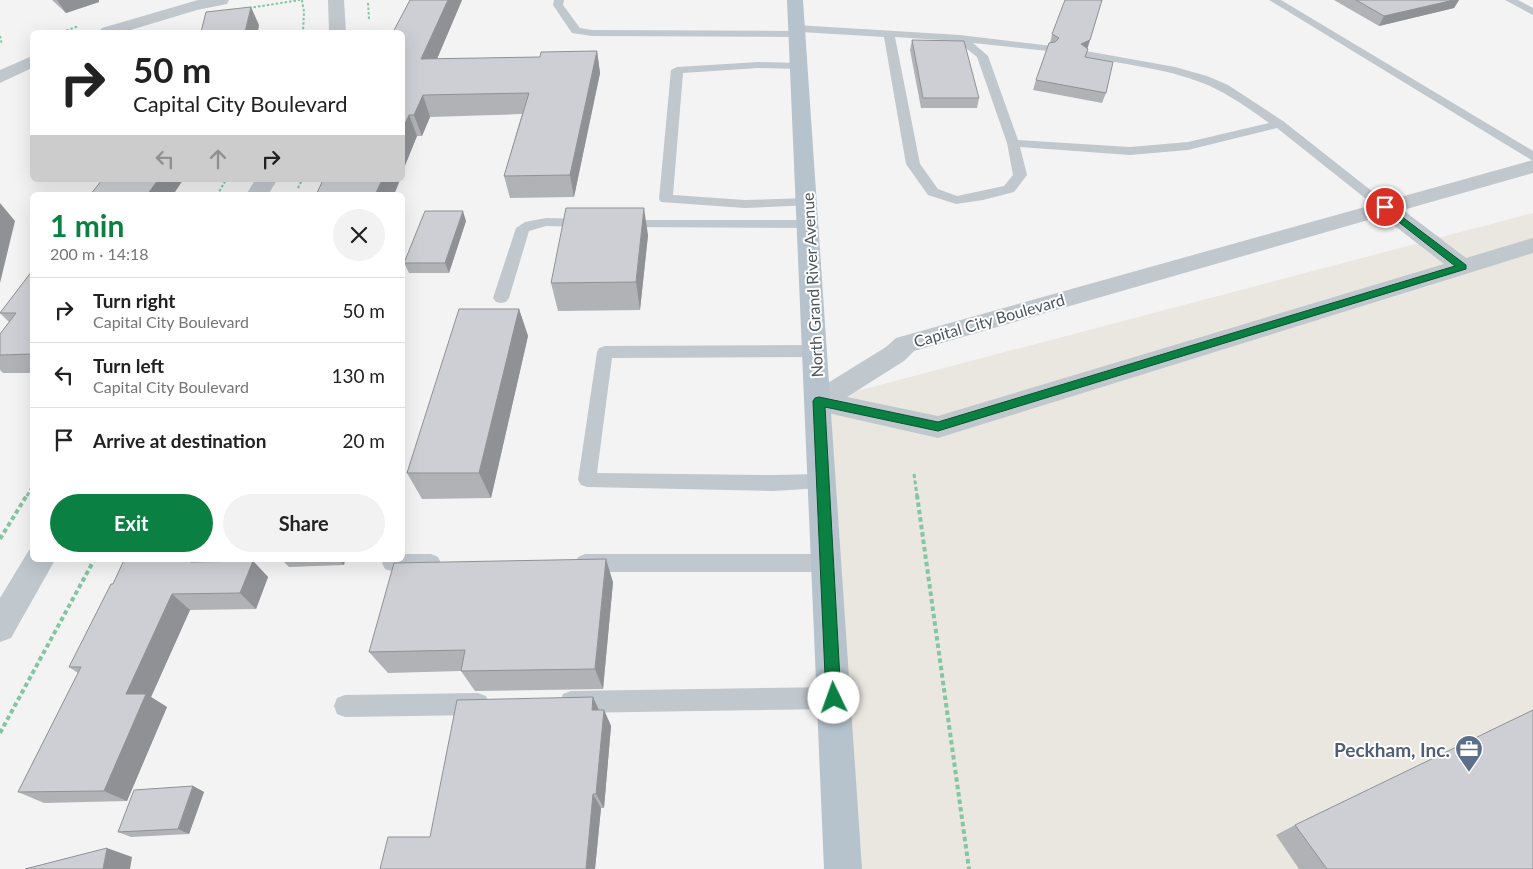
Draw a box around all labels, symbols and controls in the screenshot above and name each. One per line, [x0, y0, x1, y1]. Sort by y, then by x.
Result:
text: 50 m [133, 48, 211, 90]
icon: right [50, 50, 115, 115]
text: Capital City Boulevard [133, 90, 348, 117]
icon: left [151, 145, 179, 173]
icon: ahead [204, 145, 232, 173]
icon: right [257, 145, 285, 173]
pin [1364, 186, 1406, 228]
street label: North Grand River Avenue [798, 192, 826, 378]
icon: arrive [1371, 193, 1399, 221]
text: 1 min [50, 207, 124, 243]
button: close [333, 209, 385, 261]
text: 200 m · 14:18 [50, 244, 149, 263]
text: Turn right [93, 289, 175, 312]
street label: Capital City Boulevard [911, 289, 1067, 351]
icon: right [50, 296, 78, 324]
text: 50 m [342, 299, 385, 322]
text: Capital City Boulevard [93, 312, 249, 331]
text: Turn left [93, 354, 164, 377]
icon: left [50, 361, 78, 389]
text: 130 m [331, 364, 385, 387]
text: Capital City Boulevard [93, 377, 249, 396]
icon: arrive [50, 426, 78, 454]
text: Arrive at destination [93, 429, 266, 452]
text: 20 m [342, 429, 385, 452]
button: Exit [50, 494, 213, 552]
button: Share [223, 494, 385, 552]
position arrow [807, 671, 859, 723]
office icon: Peckham, Inc. [1454, 734, 1484, 773]
place label: Peckham, Inc. [1334, 738, 1450, 761]

